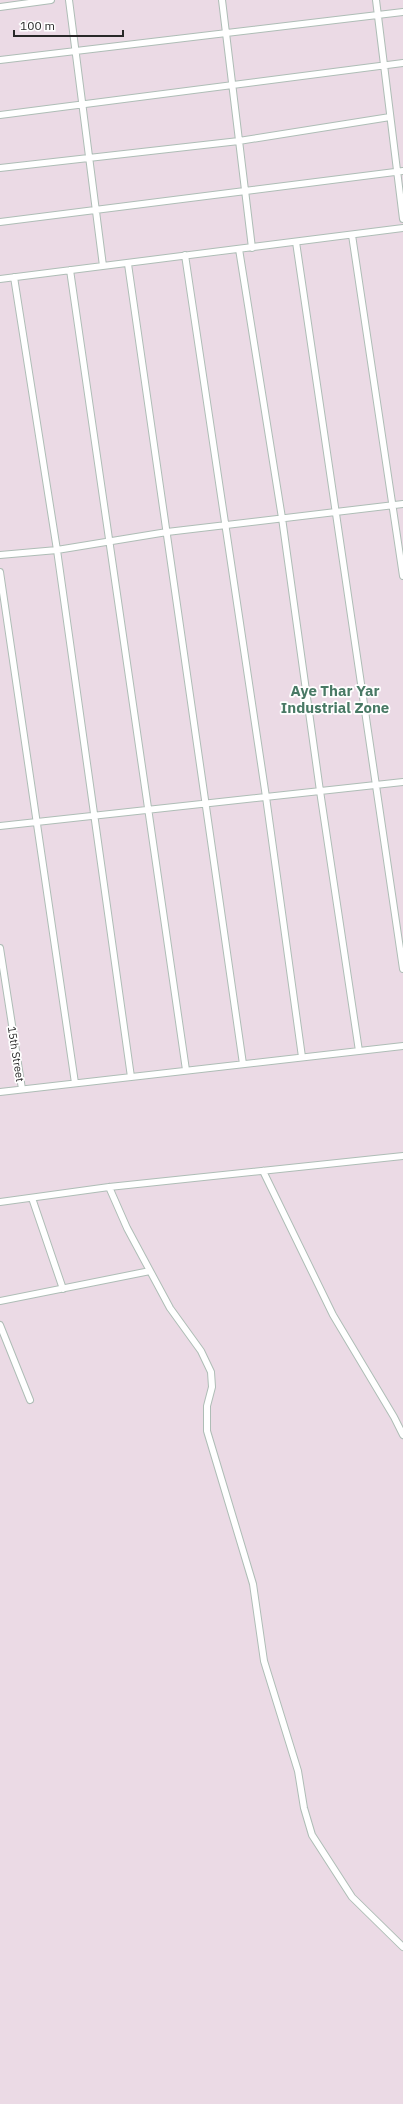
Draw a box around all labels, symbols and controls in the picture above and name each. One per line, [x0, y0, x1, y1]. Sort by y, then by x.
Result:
scale bar [14, 12, 123, 38]
text: 100 m [20, 18, 55, 33]
district label: Aye Thar Yar Industrial Zone [281, 681, 389, 717]
street label: 15th Street [5, 1025, 27, 1083]

